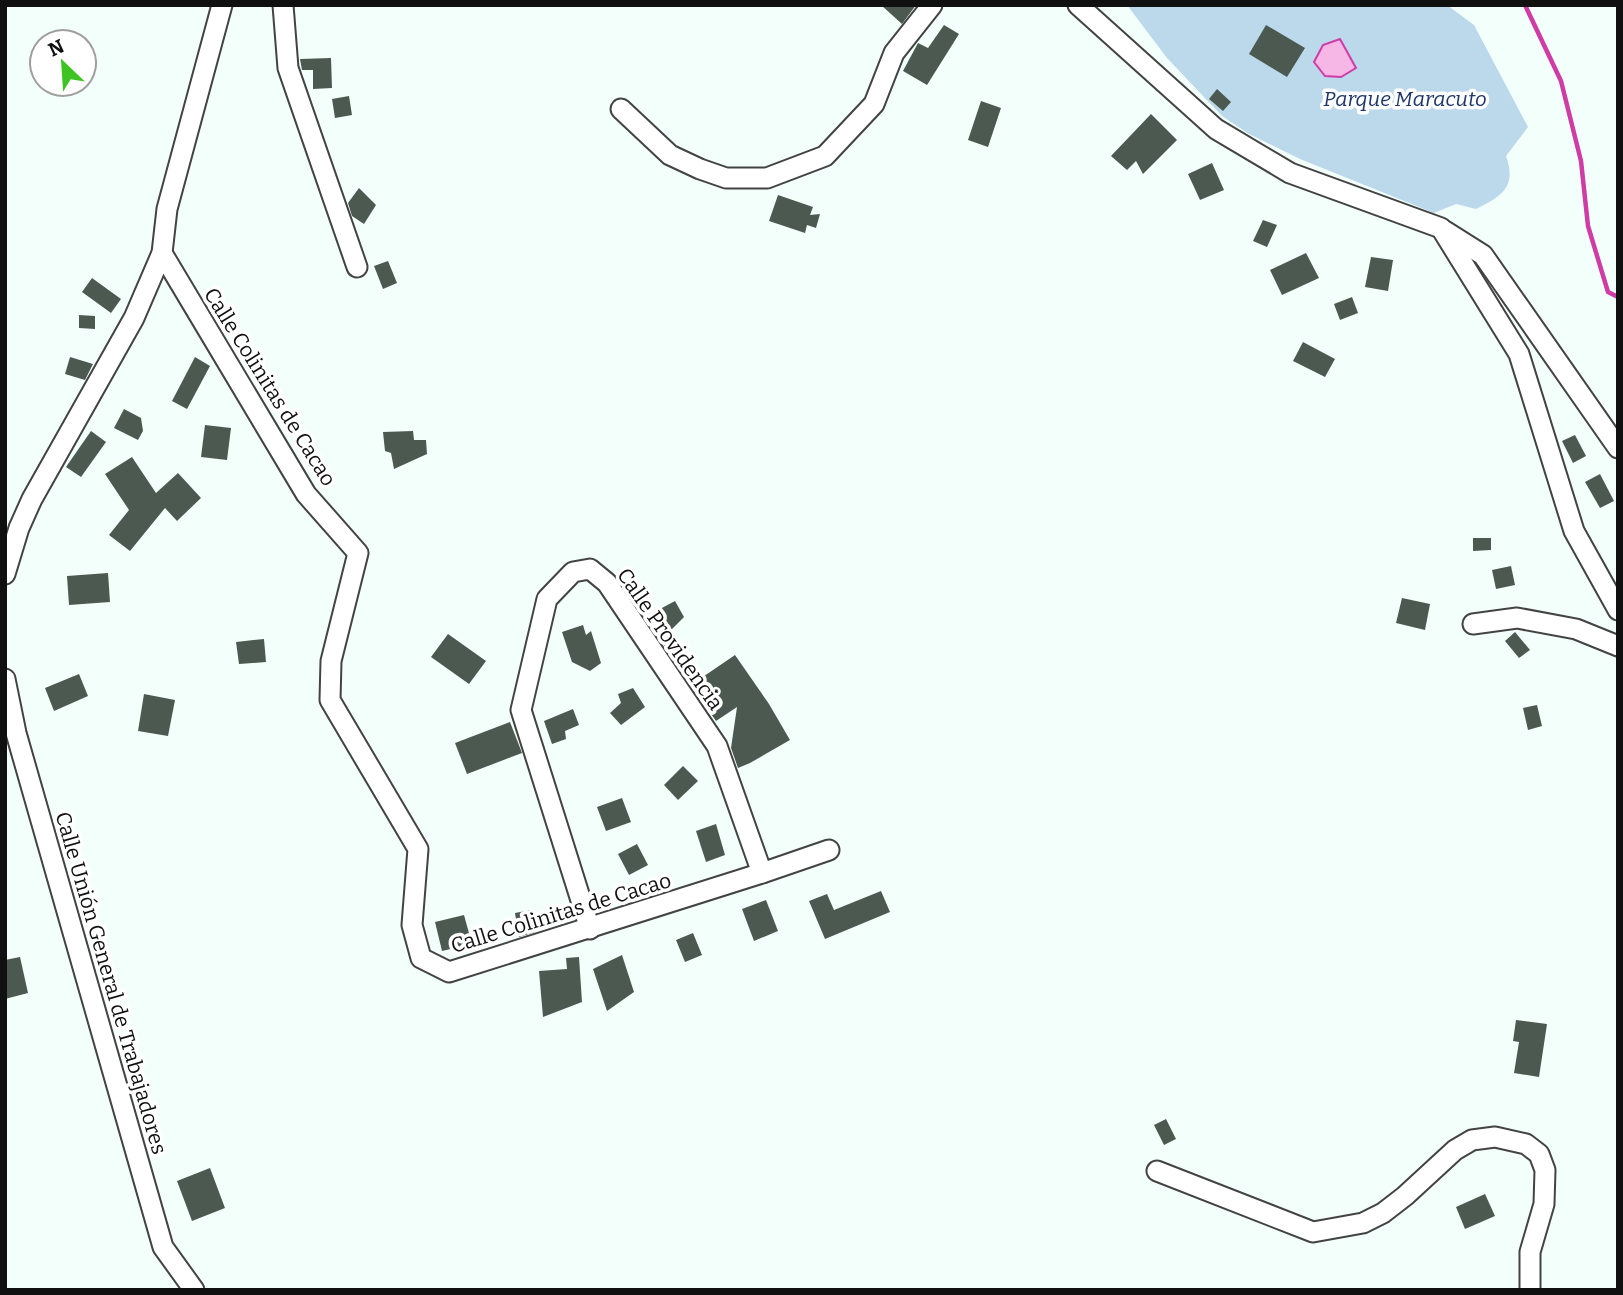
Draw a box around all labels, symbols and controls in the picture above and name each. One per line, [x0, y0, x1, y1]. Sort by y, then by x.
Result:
north arrow [28, 28, 98, 98]
text: N [45, 34, 68, 62]
park label: Parque Maracuto [1323, 86, 1487, 112]
street label: Calle Colinitas de Cacao [198, 283, 342, 491]
street label: Calle Providencia [611, 563, 729, 715]
street label: Calle Unión General de Trabajadores [50, 809, 172, 1157]
street label: Calle Colinitas de Cacao [448, 867, 674, 959]

